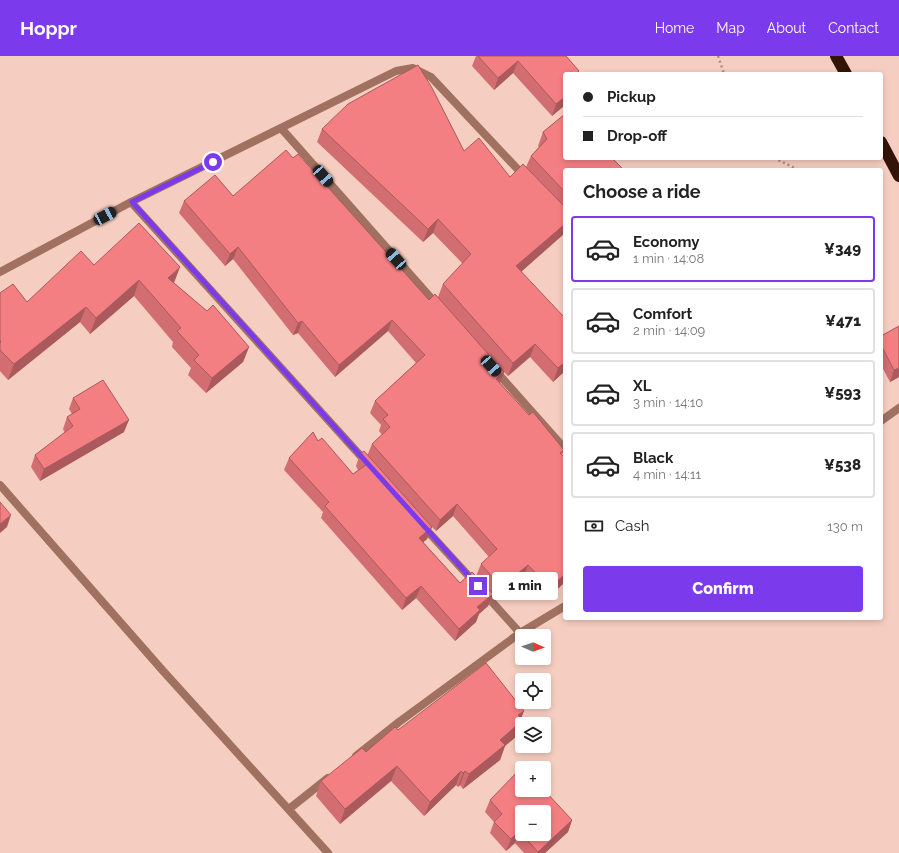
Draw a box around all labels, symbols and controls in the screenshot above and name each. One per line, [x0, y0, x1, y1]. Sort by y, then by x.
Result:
text: Hoppr [20, 17, 77, 39]
text: Home [655, 20, 694, 36]
text: Map [716, 20, 745, 36]
text: About [767, 20, 806, 36]
text: Contact [828, 20, 879, 36]
text: Pickup [607, 88, 656, 106]
text: Drop-off [607, 127, 667, 145]
route start [204, 153, 222, 171]
car [311, 163, 335, 189]
text: Choose a ride [583, 181, 701, 202]
car [92, 205, 118, 227]
icon: car [585, 231, 621, 267]
text: Economy [633, 233, 700, 251]
text: ¥349 [824, 240, 861, 258]
car [384, 246, 408, 272]
text: 1 min · 14:08 [633, 251, 704, 266]
icon: car [585, 303, 621, 339]
text: Comfort [633, 305, 692, 323]
text: ¥471 [825, 312, 861, 330]
text: 2 min · 14:09 [633, 323, 705, 338]
car [479, 353, 503, 379]
icon: car [585, 375, 621, 411]
text: XL [633, 377, 651, 395]
text: ¥593 [824, 384, 861, 402]
text: 3 min · 14:10 [633, 395, 703, 410]
icon: car [585, 447, 621, 483]
text: Black [633, 449, 673, 467]
text: ¥538 [824, 456, 861, 474]
text: 4 min · 14:11 [633, 467, 701, 482]
icon: cash [583, 515, 605, 537]
text: Cash [615, 517, 649, 535]
text: 130 m [827, 519, 863, 534]
button: Confirm [583, 566, 863, 612]
callout: 1 min [492, 572, 558, 600]
route end [469, 577, 487, 595]
text: 1 min [508, 578, 542, 593]
north arrow [515, 629, 551, 665]
map controls [515, 629, 551, 841]
button: locate [515, 673, 551, 709]
button: layers [515, 717, 551, 753]
button: + [515, 761, 551, 797]
button: − [515, 805, 551, 841]

